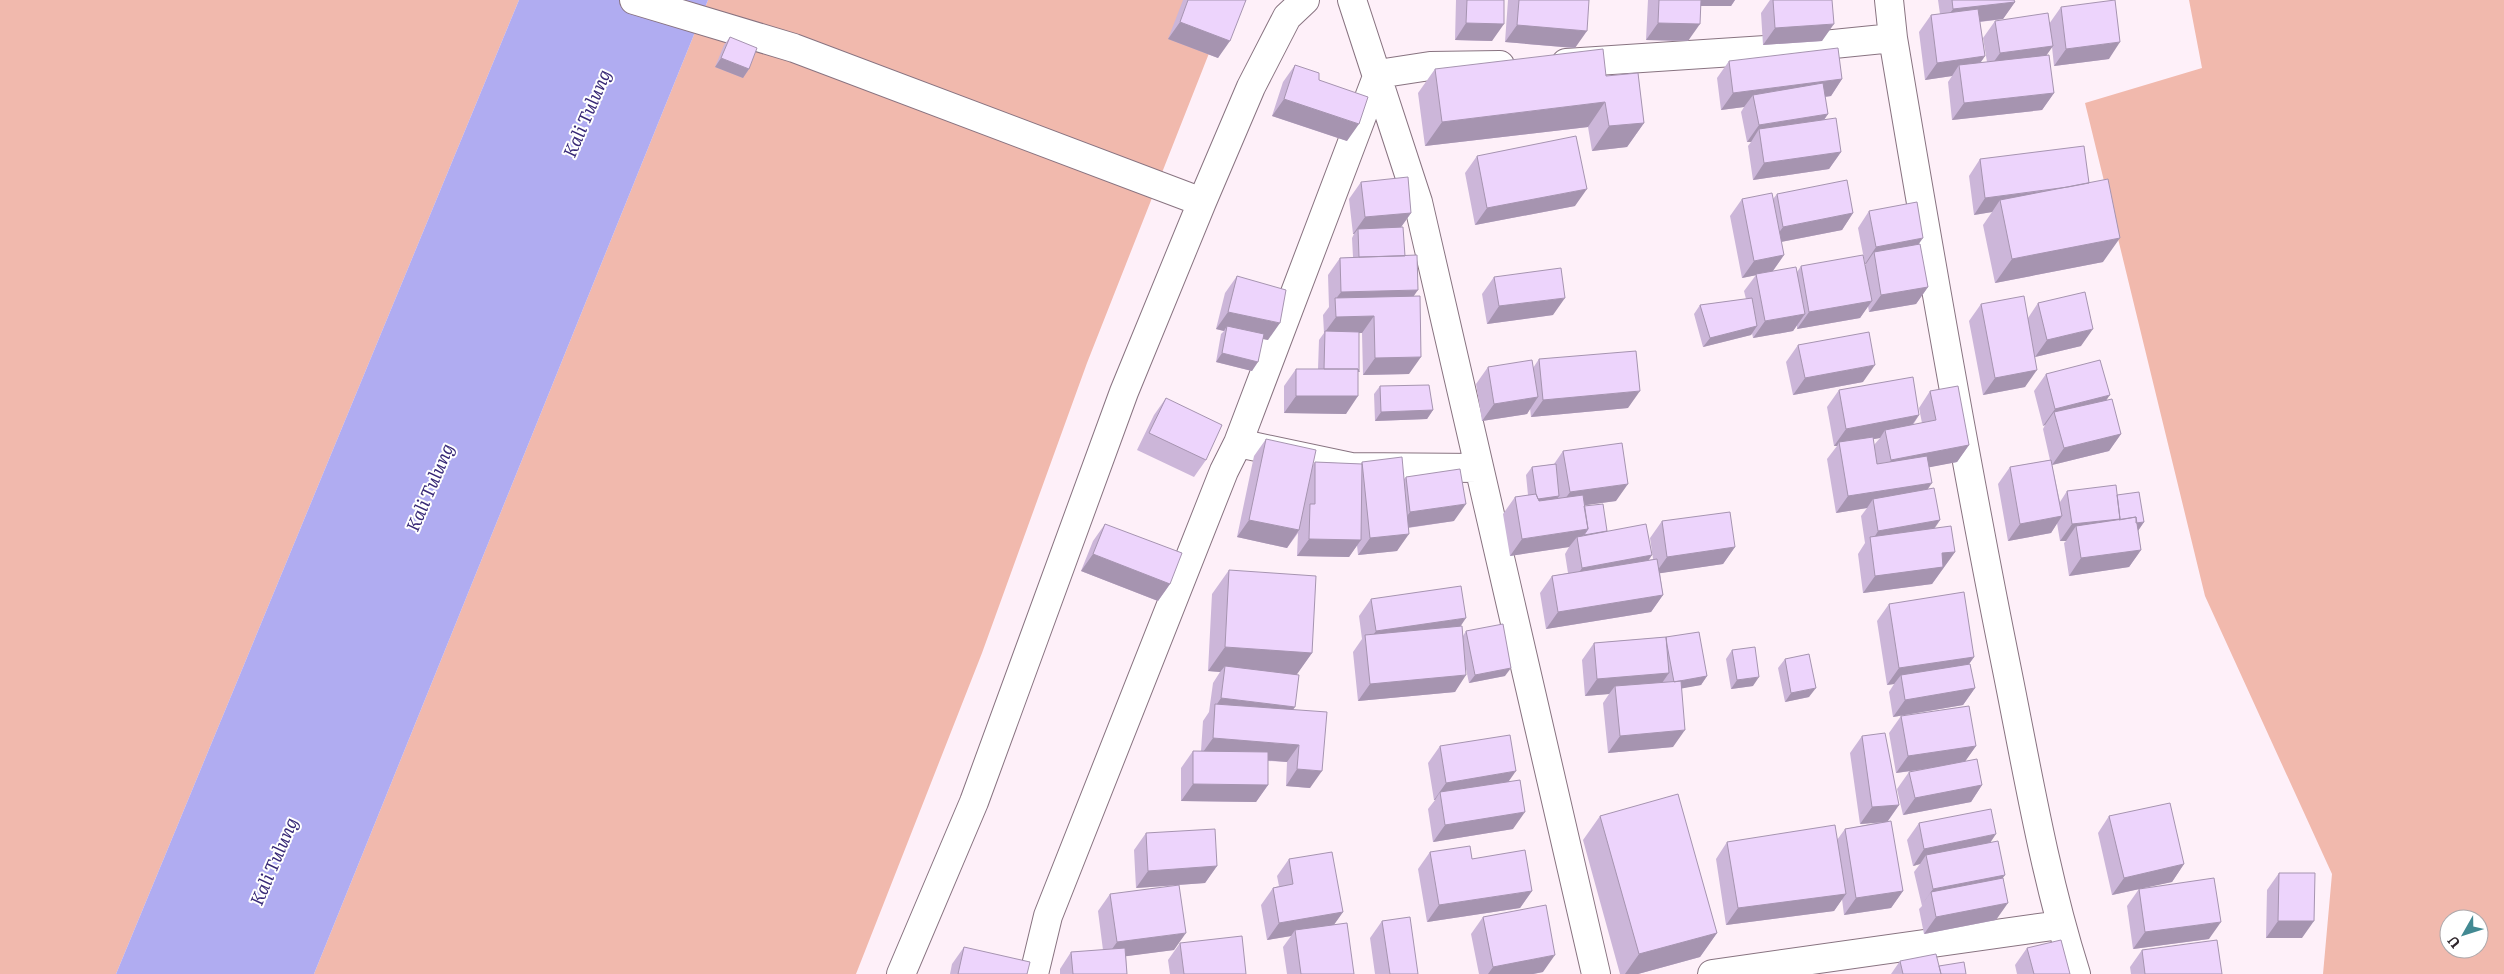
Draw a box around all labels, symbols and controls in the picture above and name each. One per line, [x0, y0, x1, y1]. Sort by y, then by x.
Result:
water label: Kali Tulung [555, 65, 617, 161]
water label: Kali Tulung [398, 439, 460, 535]
water label: Kali Tulung [242, 813, 304, 909]
north arrow [2439, 909, 2489, 959]
text: U [2442, 932, 2464, 953]

